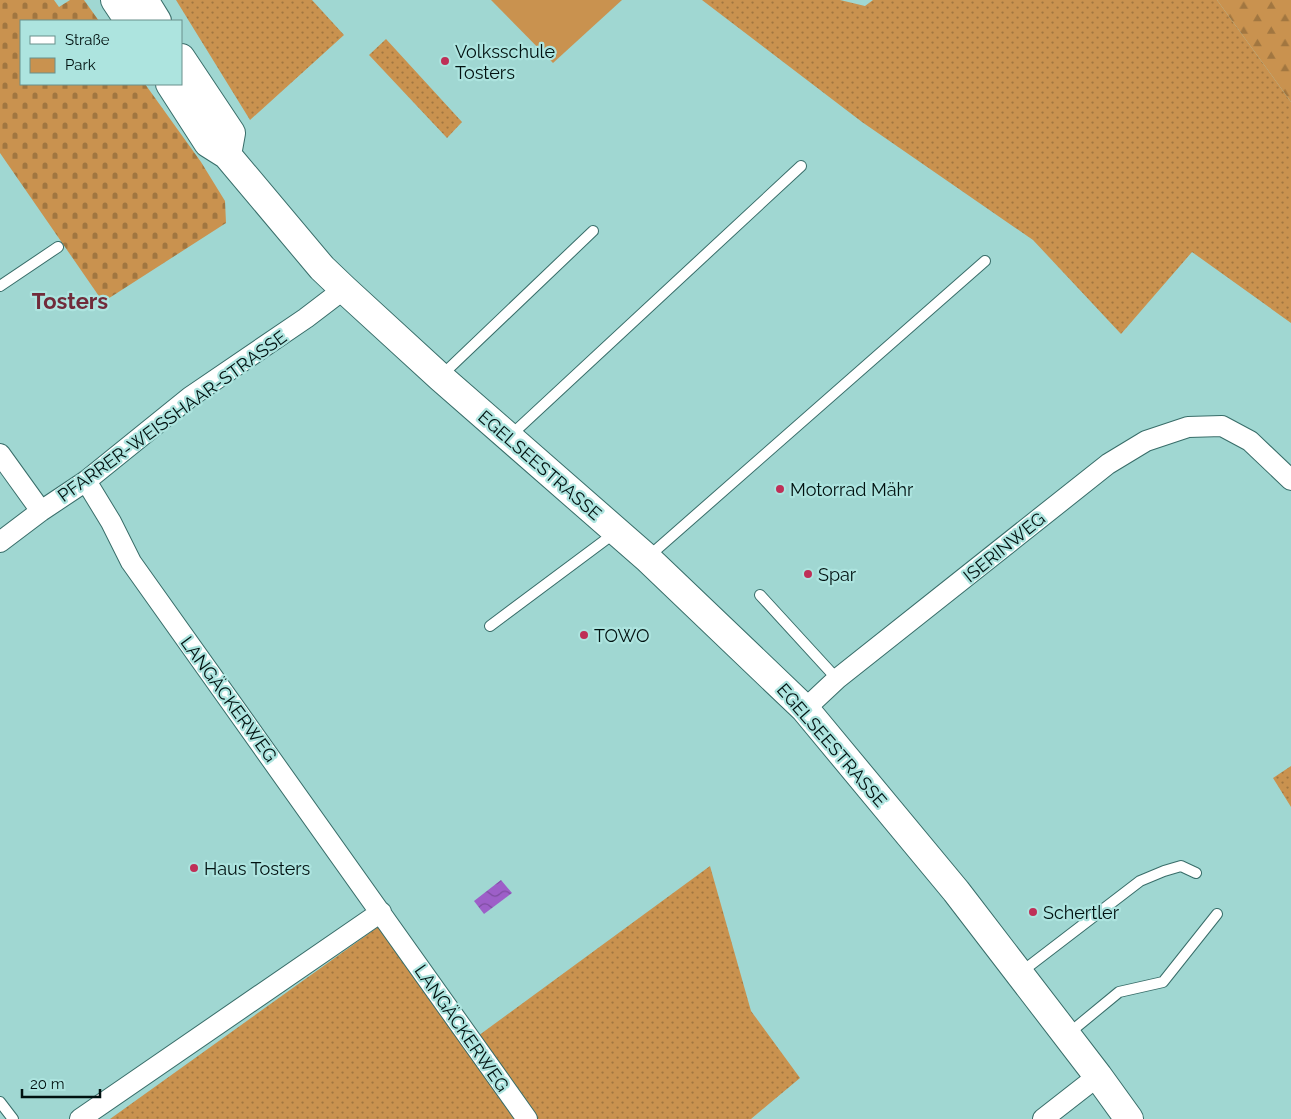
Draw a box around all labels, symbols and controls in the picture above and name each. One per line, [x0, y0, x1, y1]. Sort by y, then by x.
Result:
legend [20, 20, 182, 85]
text: Straße [65, 31, 110, 49]
place label: Volksschule Tosters [455, 41, 556, 83]
marker: Volksschule Tosters [439, 55, 451, 67]
text: Park [65, 56, 96, 74]
district label: Tosters [32, 288, 108, 314]
street label: PFARRER-WEISSHAAR-STRASSE [54, 326, 290, 506]
street label: EGELSEESTRASSE [474, 406, 606, 524]
place label: Motorrad Mähr [790, 479, 914, 500]
marker: Motorrad Mähr [774, 483, 786, 495]
street label: ISERINWEG [959, 508, 1049, 586]
place label: Spar [818, 564, 857, 585]
marker: Spar [802, 568, 814, 580]
place label: TOWO [594, 625, 649, 646]
marker: TOWO [578, 629, 590, 641]
street label: LANGÄCKERWEG [176, 632, 282, 766]
street label: EGELSEESTRASSE [773, 679, 891, 811]
place label: Haus Tosters [204, 858, 311, 879]
marker: Haus Tosters [188, 862, 200, 874]
place label: Schertler [1043, 902, 1120, 923]
marker: Schertler [1027, 906, 1039, 918]
street label: LANGÄCKERWEG [410, 961, 514, 1095]
scale bar [22, 1066, 100, 1098]
text: 20 m [30, 1075, 65, 1093]

